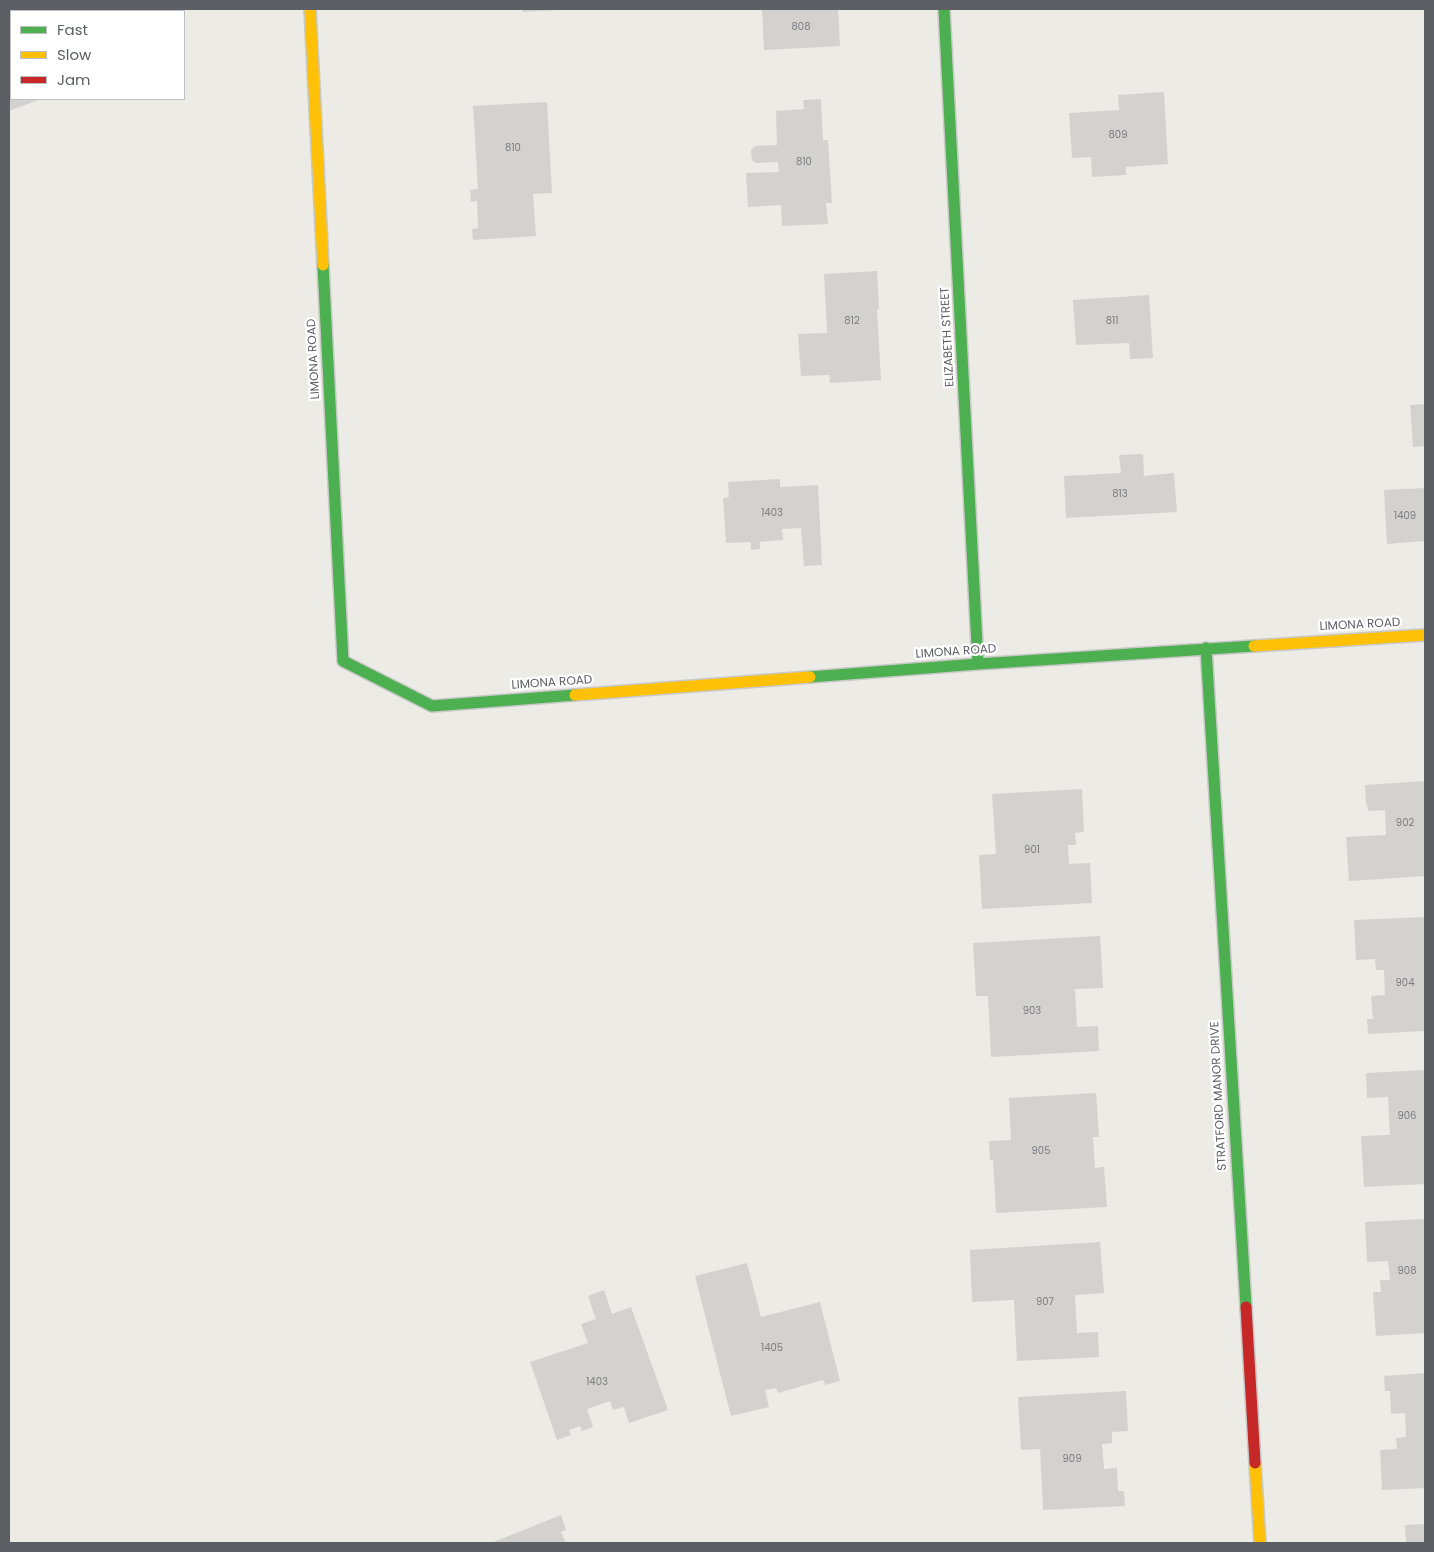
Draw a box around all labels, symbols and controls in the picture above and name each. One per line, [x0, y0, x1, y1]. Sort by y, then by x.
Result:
legend [10, 10, 185, 100]
text: Fast [57, 19, 88, 40]
house number: 808 [792, 21, 810, 33]
text: Slow [57, 44, 91, 65]
text: Jam [57, 69, 91, 90]
house number: 809 [1109, 129, 1127, 141]
house number: 810 [505, 142, 521, 154]
house number: 810 [796, 156, 812, 168]
street label: ELIZABETH STREET [938, 287, 958, 387]
house number: 812 [844, 315, 860, 327]
house number: 811 [1106, 315, 1118, 327]
street label: LIMONA ROAD [305, 318, 323, 400]
house number: 813 [1112, 488, 1128, 500]
house number: 1403 [761, 507, 783, 519]
house number: 1409 [1394, 510, 1416, 522]
street label: LIMONA ROAD [1319, 616, 1401, 634]
street label: LIMONA ROAD [915, 642, 997, 662]
street label: LIMONA ROAD [511, 673, 593, 693]
house number: 902 [1396, 817, 1414, 829]
house number: 901 [1024, 844, 1040, 856]
house number: 904 [1396, 977, 1414, 989]
house number: 903 [1023, 1005, 1041, 1017]
street label: STRATFORD MANOR DRIVE [1208, 1021, 1230, 1171]
house number: 906 [1398, 1110, 1416, 1122]
house number: 905 [1032, 1145, 1050, 1157]
house number: 908 [1398, 1265, 1416, 1277]
house number: 907 [1036, 1296, 1054, 1308]
house number: 1405 [761, 1342, 783, 1354]
house number: 1403 [586, 1376, 608, 1388]
house number: 909 [1063, 1453, 1081, 1465]

